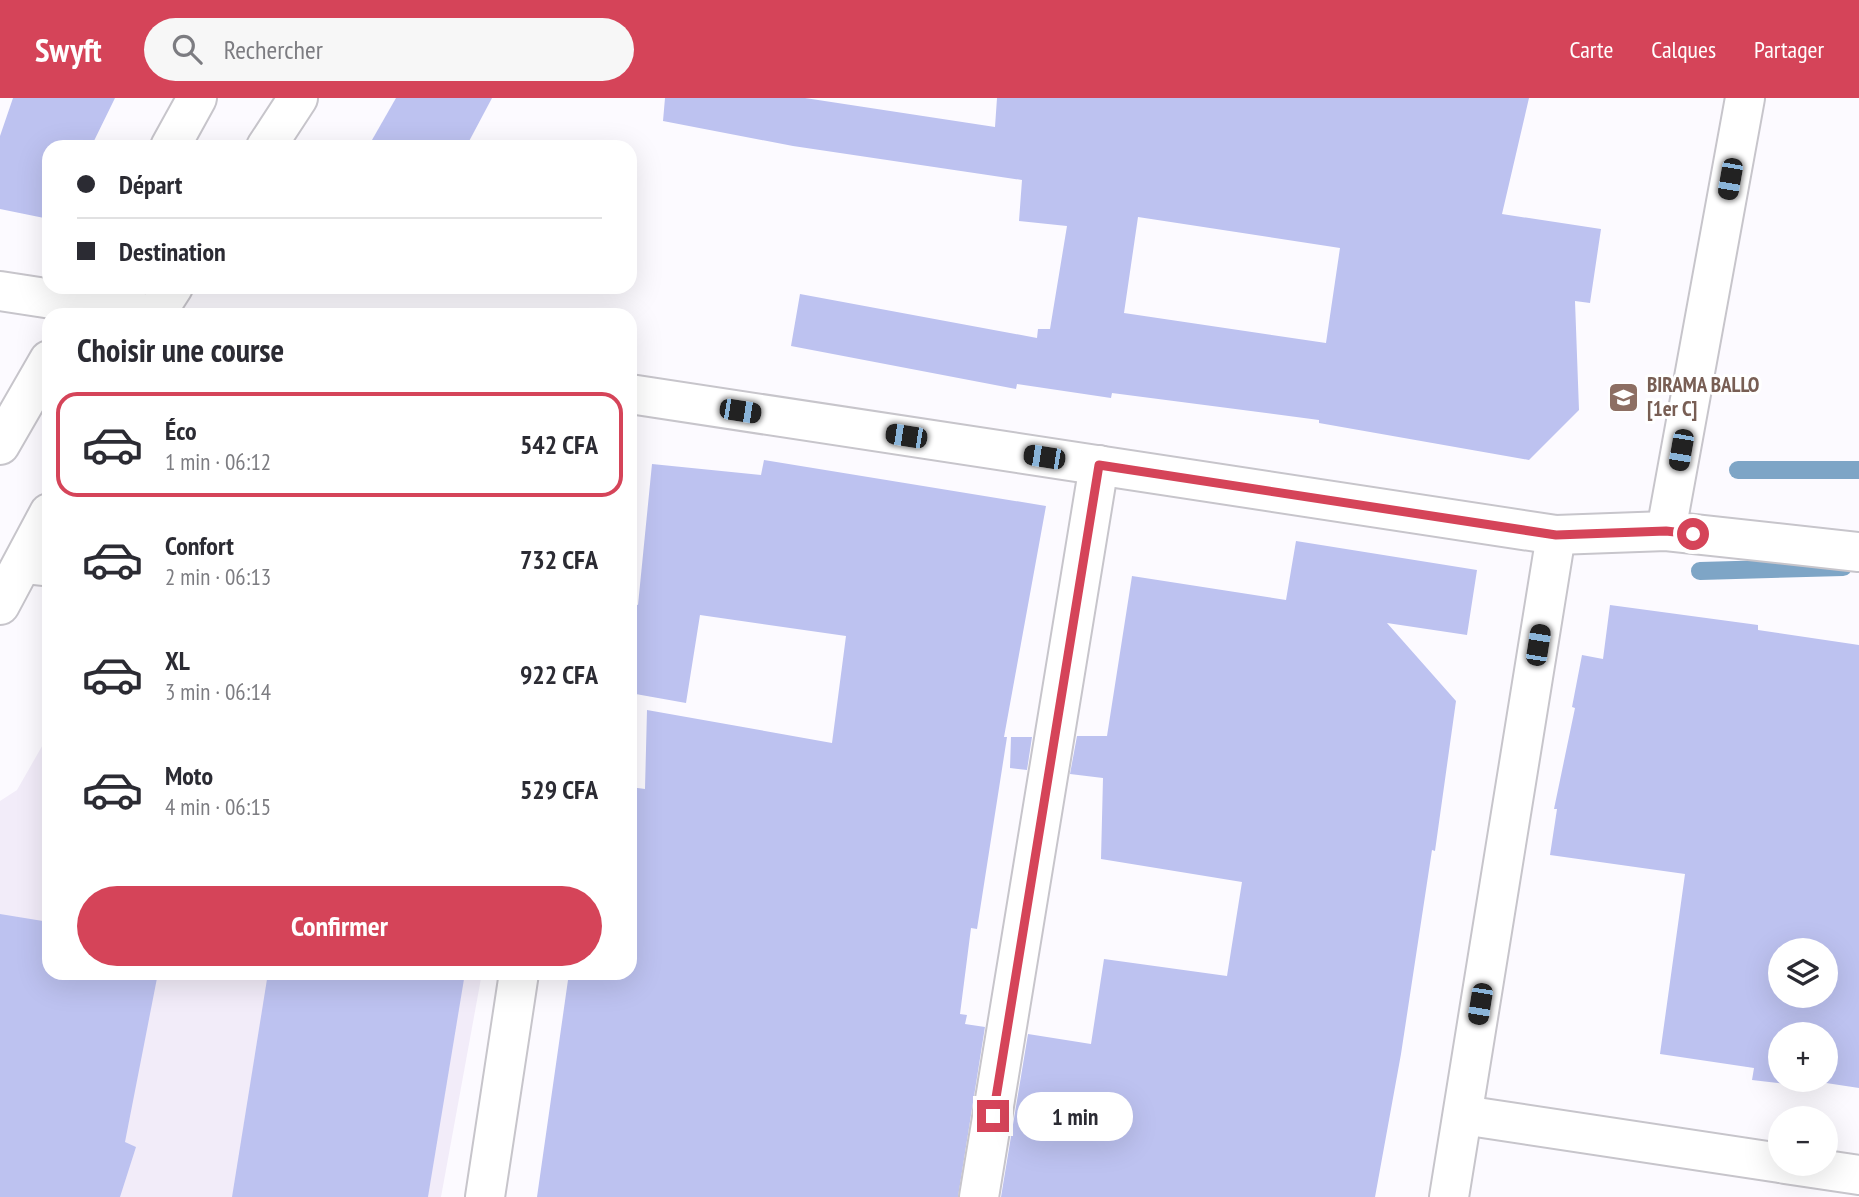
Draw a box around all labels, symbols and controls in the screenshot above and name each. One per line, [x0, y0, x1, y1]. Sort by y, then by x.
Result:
search box [144, 18, 634, 81]
text: Swyft [35, 28, 102, 71]
icon: search [168, 30, 206, 68]
text: Rechercher [224, 33, 323, 66]
text: Carte [1570, 34, 1613, 65]
text: Calques [1651, 34, 1716, 65]
text: Partager [1754, 34, 1824, 65]
car [1717, 156, 1744, 202]
text: Départ [119, 168, 182, 201]
text: Destination [119, 235, 226, 268]
text: Choisir une course [77, 329, 284, 371]
place label: BIRAMA BALLO [1er C] [1647, 371, 1759, 422]
school or university icon: BIRAMA BALLO [1er C] [1607, 380, 1641, 414]
car [718, 397, 763, 425]
icon: car [81, 413, 144, 476]
text: Éco [165, 414, 197, 447]
car [884, 422, 929, 450]
car [1668, 427, 1695, 473]
text: 542 CFA [520, 428, 598, 461]
car [1022, 443, 1067, 471]
text: 1 min · 06:12 [165, 447, 271, 476]
route start [1677, 518, 1709, 550]
icon: car [81, 528, 144, 591]
text: Confort [165, 529, 234, 562]
text: 732 CFA [520, 543, 598, 576]
text: 2 min · 06:13 [165, 562, 271, 591]
car [1525, 623, 1552, 667]
icon: car [81, 643, 144, 706]
text: XL [165, 644, 190, 677]
text: 922 CFA [520, 658, 598, 691]
text: 3 min · 06:14 [165, 677, 271, 706]
icon: car [81, 758, 144, 821]
text: Moto [165, 759, 213, 792]
text: 529 CFA [520, 773, 598, 806]
text: 4 min · 06:15 [165, 792, 271, 821]
button: Confirmer [77, 886, 602, 966]
map controls [1768, 938, 1838, 1176]
button: layers [1768, 938, 1838, 1008]
car [1467, 982, 1494, 1026]
button: + [1768, 1022, 1838, 1092]
callout: 1 min [1018, 1091, 1133, 1140]
route end [977, 1100, 1009, 1132]
text: 1 min [1052, 1102, 1098, 1131]
button: − [1768, 1106, 1838, 1176]

